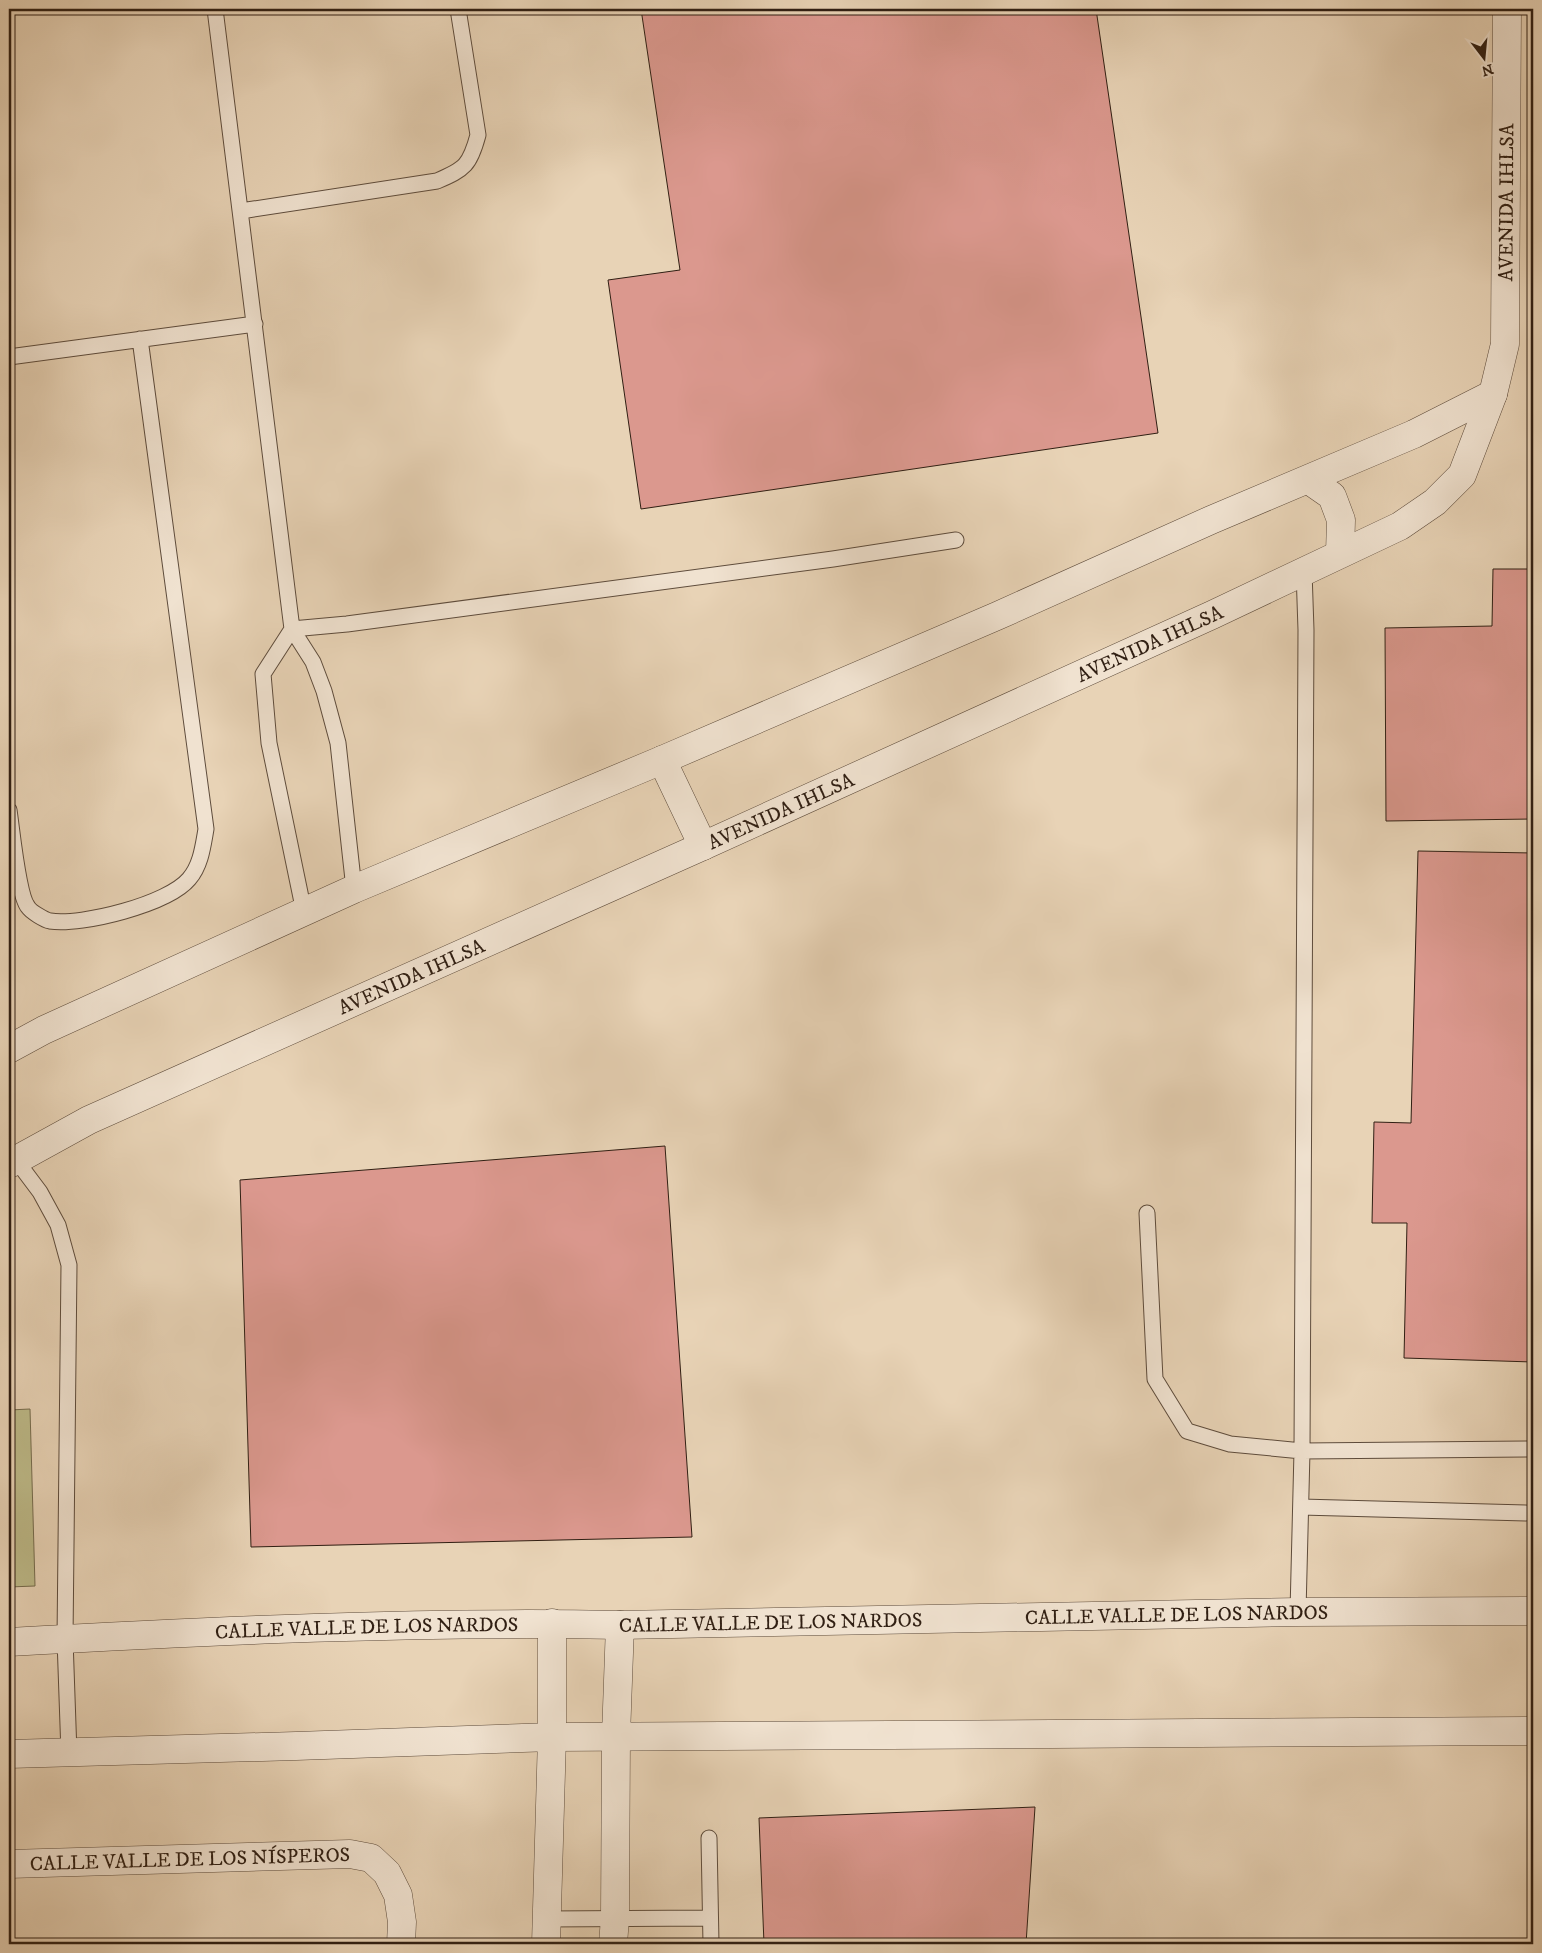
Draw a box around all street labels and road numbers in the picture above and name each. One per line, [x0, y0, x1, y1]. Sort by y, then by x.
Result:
street label: AVENIDA IHLSA [1494, 123, 1520, 282]
street label: AVENIDA IHLSA [1073, 600, 1228, 689]
street label: AVENIDA IHLSA [704, 768, 859, 856]
street label: AVENIDA IHLSA [334, 934, 489, 1021]
street label: CALLE VALLE DE LOS NARDOS [1025, 1601, 1328, 1631]
street label: CALLE VALLE DE LOS NARDOS [619, 1608, 923, 1639]
street label: CALLE VALLE DE LOS NARDOS [215, 1613, 518, 1646]
street label: CALLE VALLE DE LOS NÍSPEROS [29, 1843, 351, 1877]

